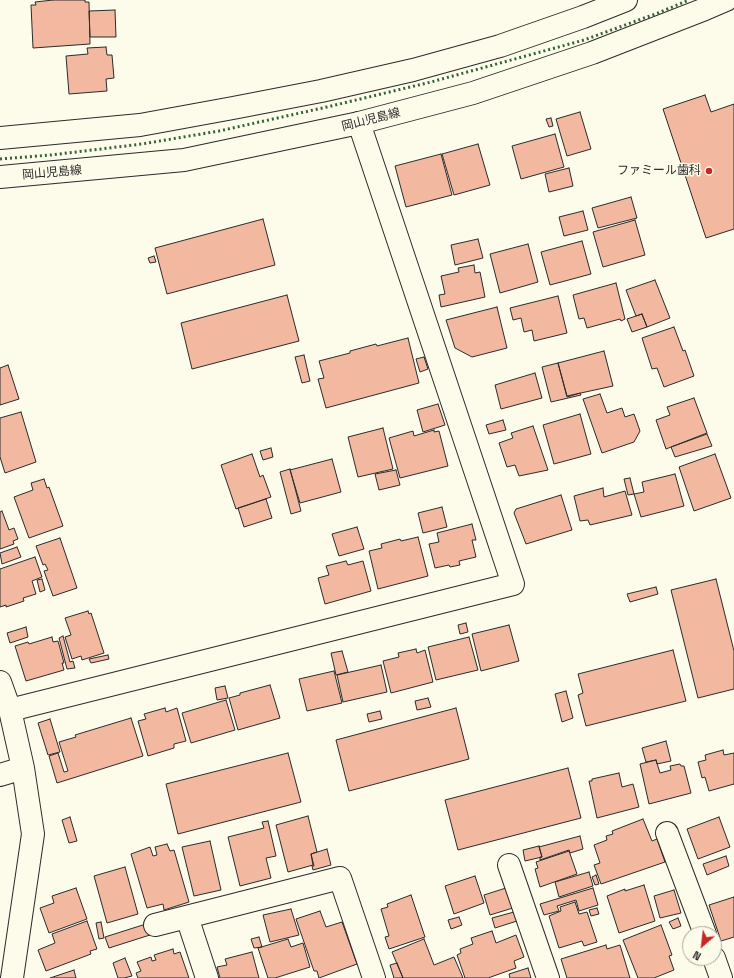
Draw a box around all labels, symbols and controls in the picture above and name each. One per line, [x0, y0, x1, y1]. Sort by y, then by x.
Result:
street label: 岡山児島線 [340, 106, 402, 134]
street label: 岡山児島線 [21, 163, 83, 183]
place label: ファミール歯科 [617, 164, 701, 178]
marker: ファミール歯科 [704, 166, 714, 176]
north arrow [682, 926, 722, 966]
text: N [690, 948, 703, 964]

